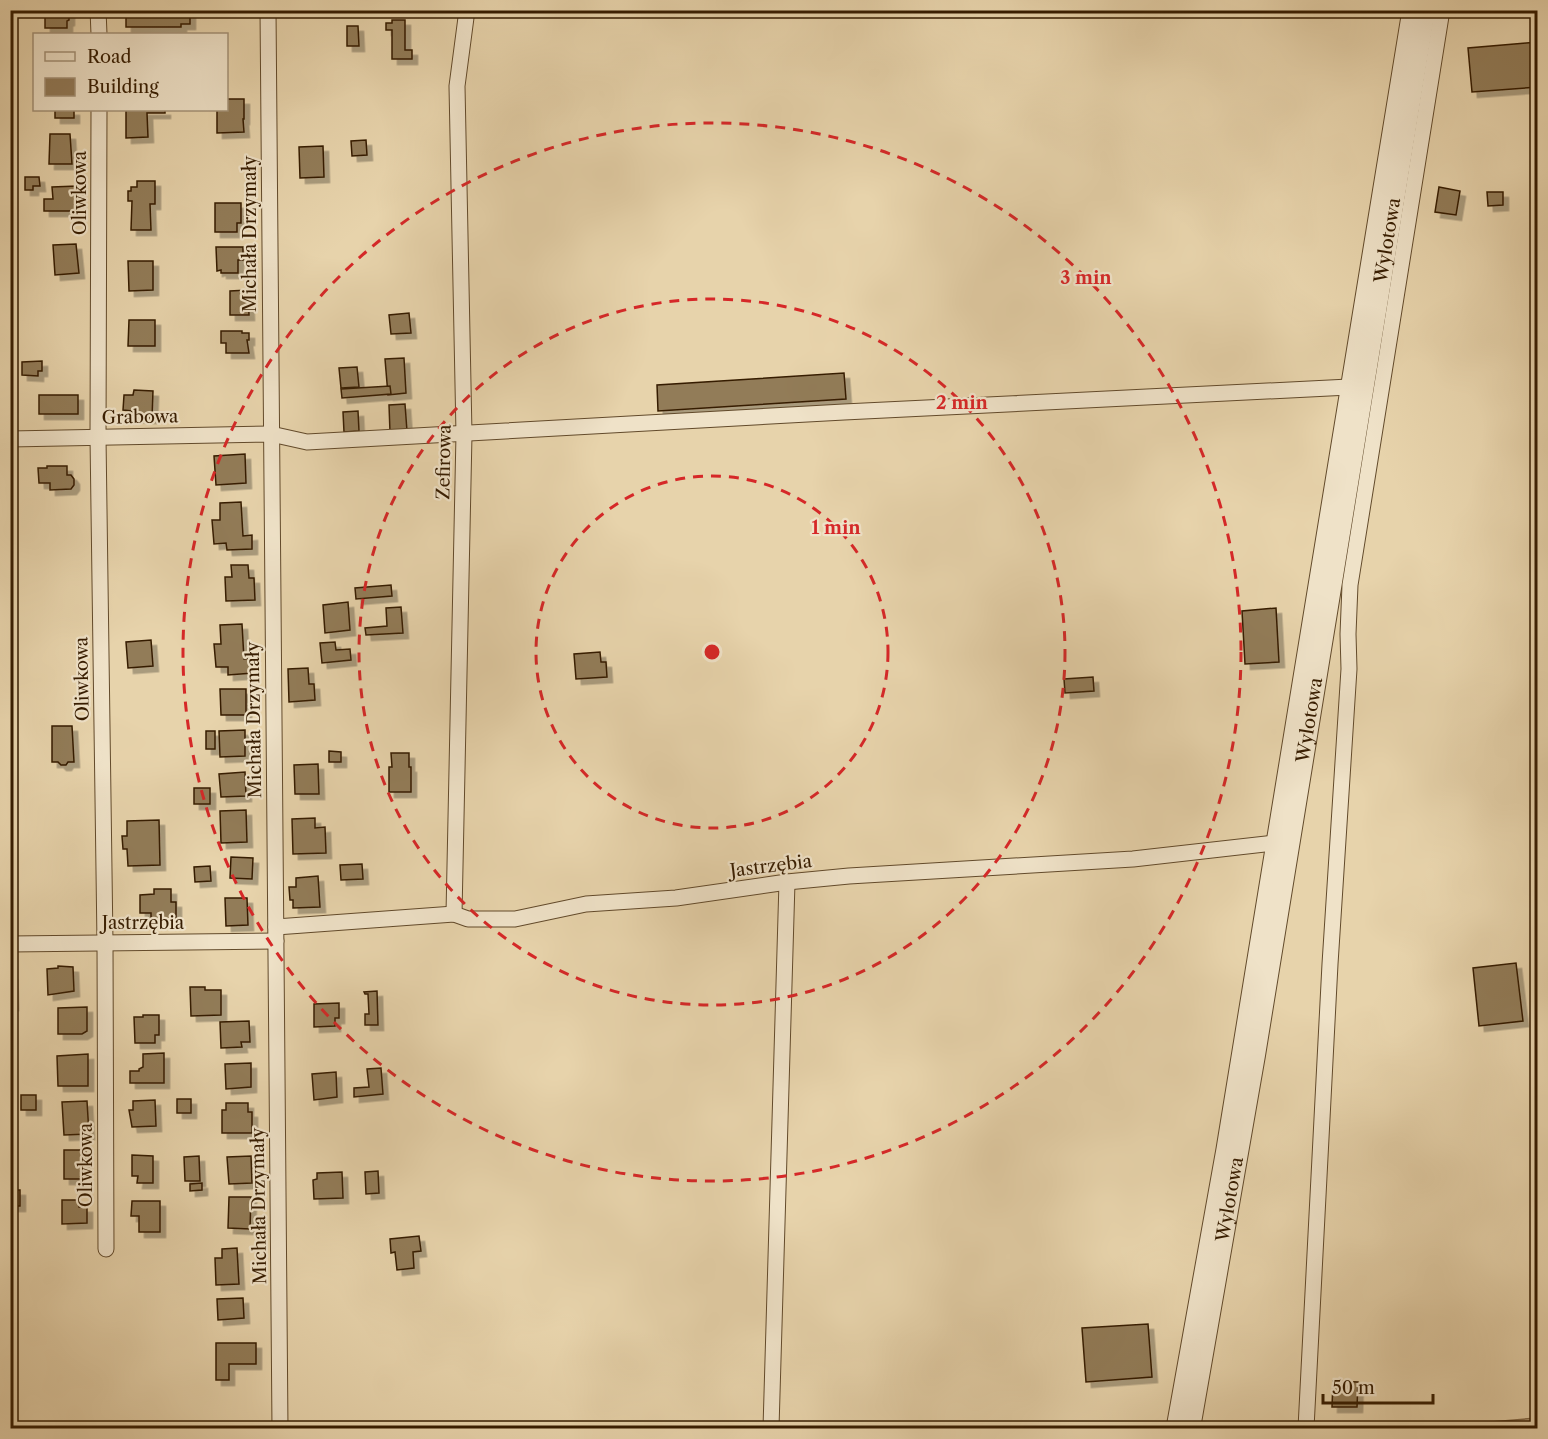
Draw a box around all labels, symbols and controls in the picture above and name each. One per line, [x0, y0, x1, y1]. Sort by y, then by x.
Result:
legend [33, 33, 228, 111]
text: Road [87, 46, 132, 68]
text: Building [87, 76, 159, 98]
street label: Oliwkowa [69, 150, 91, 235]
street label: Michała Drzymały [239, 155, 261, 312]
street label: Wylotowa [1370, 196, 1405, 285]
text: 3 min [1060, 267, 1112, 289]
text: 2 min [936, 392, 989, 414]
street label: Grabowa [101, 405, 179, 429]
street label: Zefirowa [432, 424, 456, 500]
text: 1 min [811, 517, 861, 539]
street label: Oliwkowa [70, 636, 94, 721]
street label: Michała Drzymały [242, 641, 266, 799]
centre of rings [702, 642, 722, 662]
street label: Wylotowa [1292, 675, 1327, 765]
street label: Jastrzębia [726, 850, 814, 882]
street label: Jastrzębia [99, 912, 185, 934]
street label: Oliwkowa [75, 1122, 97, 1207]
street label: Michała Drzymały [247, 1127, 271, 1285]
street label: Wylotowa [1211, 1155, 1248, 1245]
scale bar [1323, 1367, 1432, 1405]
text: 50 m [1332, 1377, 1375, 1399]

